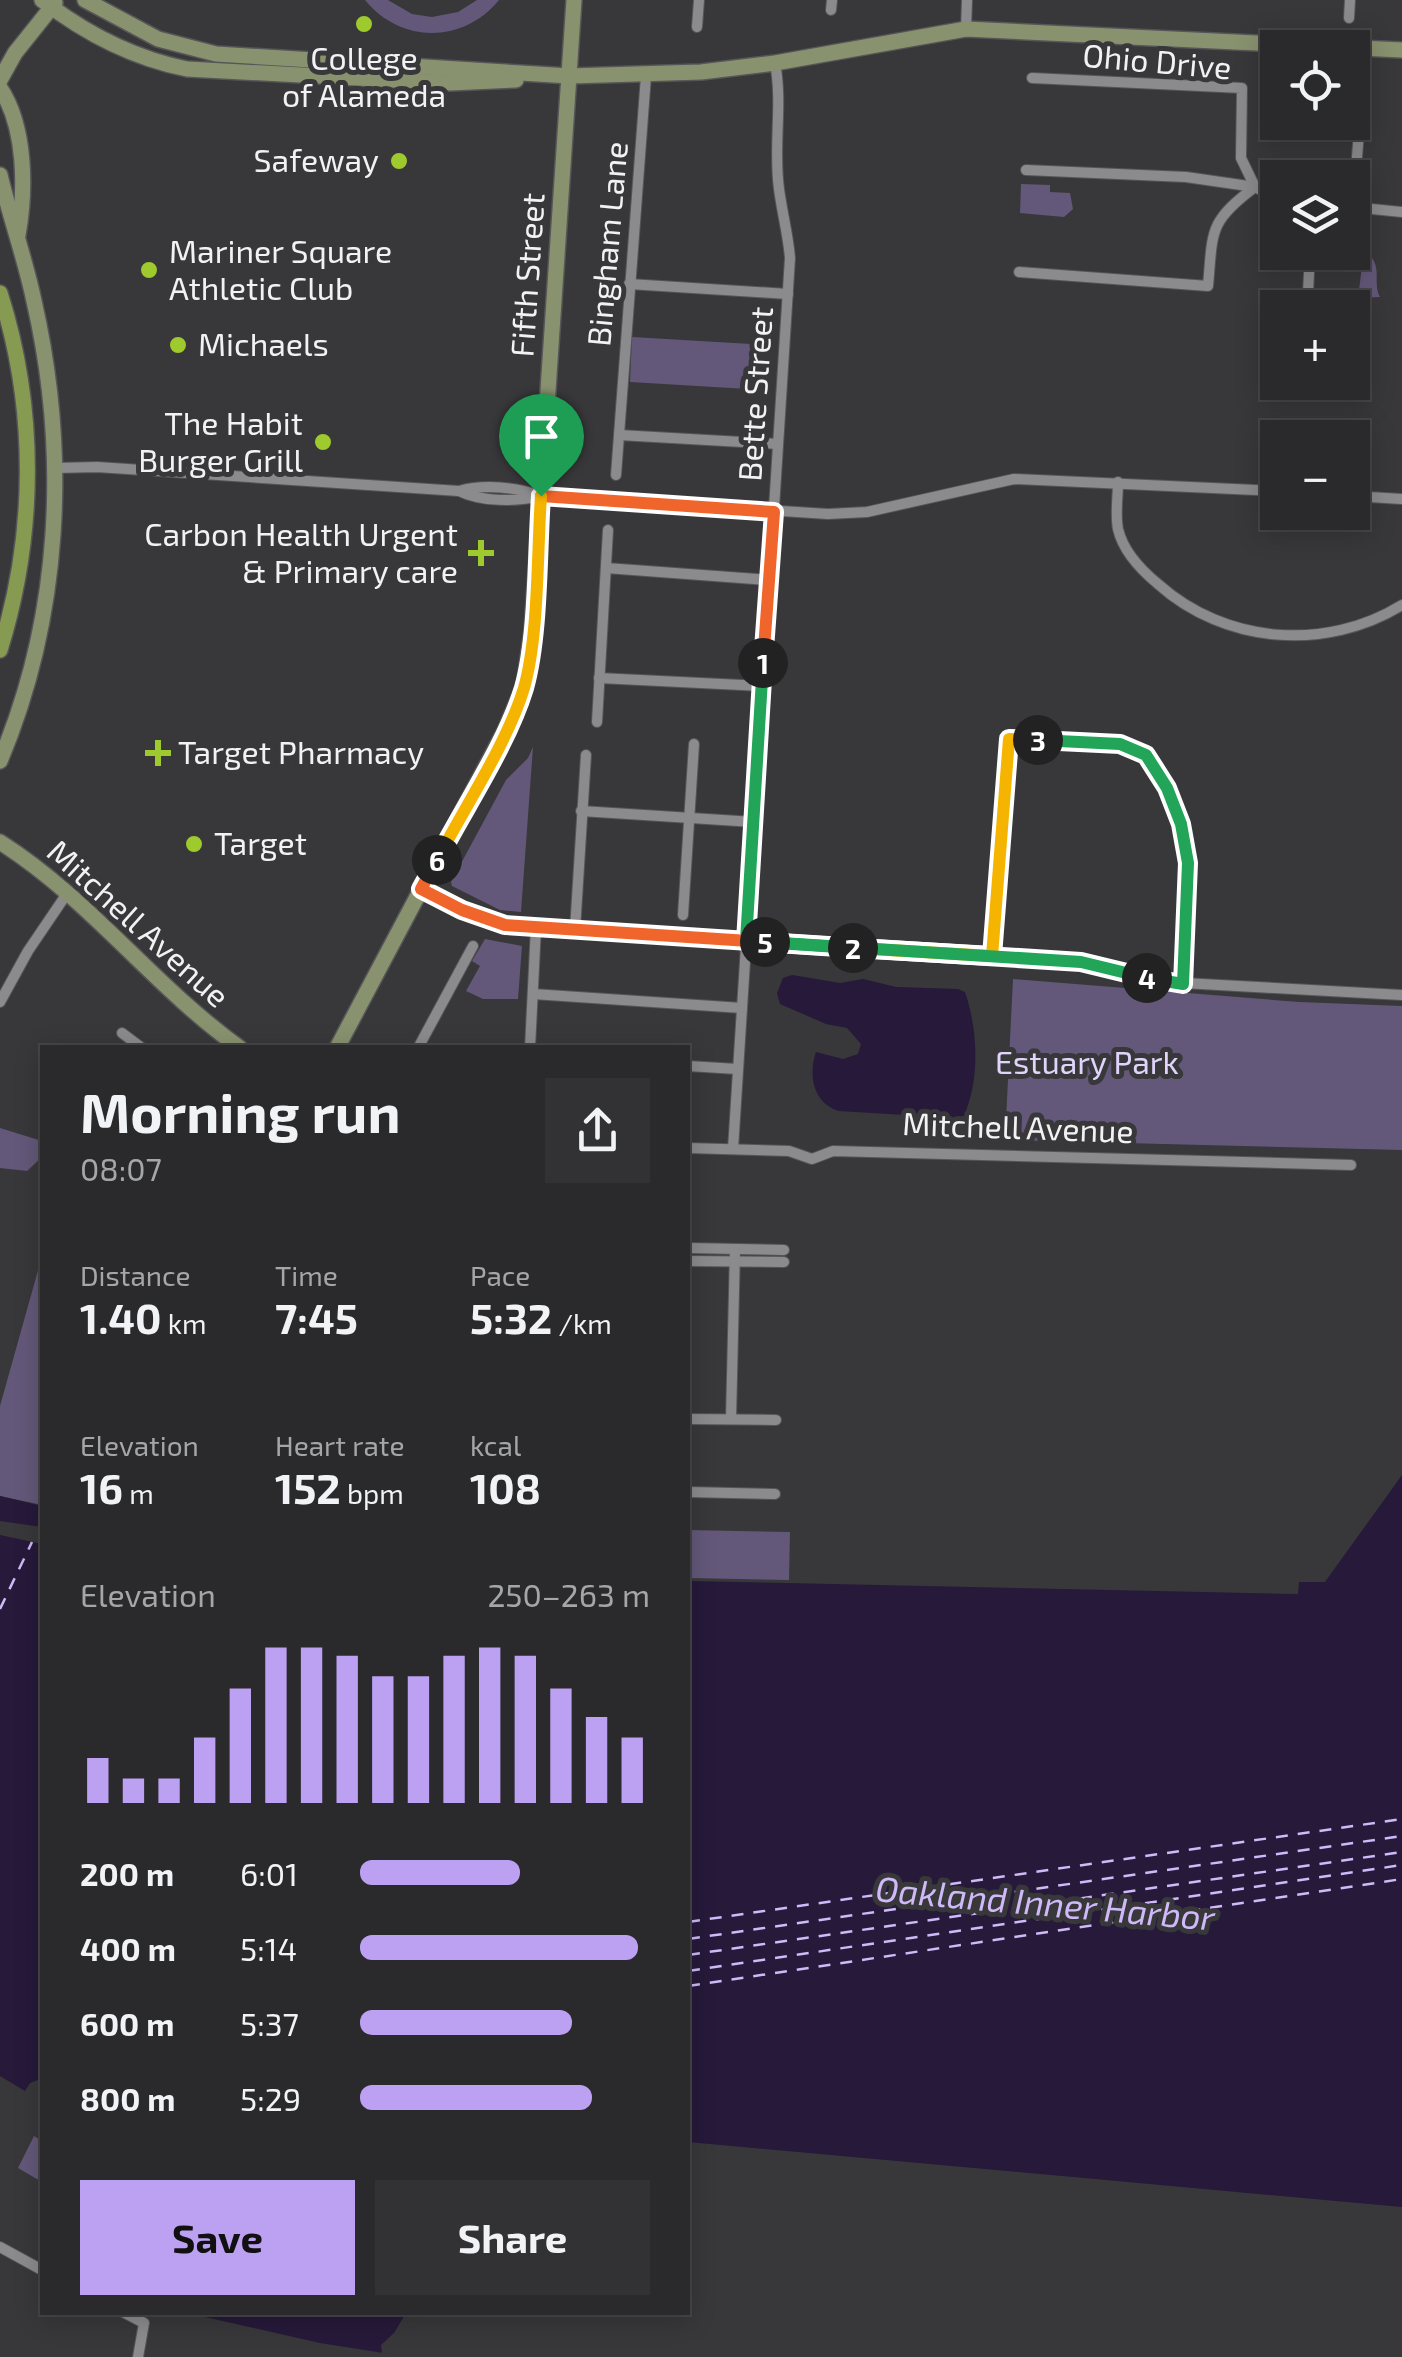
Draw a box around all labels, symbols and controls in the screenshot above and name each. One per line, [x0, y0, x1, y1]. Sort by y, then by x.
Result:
marker: College of Alameda [353, 13, 375, 35]
map controls [1260, 30, 1370, 530]
button: locate [1260, 30, 1370, 140]
street label: Ohio Drive [1081, 35, 1233, 85]
place label: College of Alameda [282, 38, 446, 113]
place label: Safeway [254, 140, 379, 178]
street label: Bingham Lane [578, 140, 634, 348]
marker: Safeway [388, 150, 410, 172]
button: layers [1260, 160, 1370, 270]
street label: Fifth Street [501, 192, 551, 358]
place label: Mariner Square Athletic Club [169, 231, 392, 306]
marker: Mariner Square Athletic Club [138, 259, 160, 281]
button: + [1260, 290, 1370, 400]
street label: Bette Street [729, 305, 779, 482]
place label: Michaels [198, 324, 329, 362]
marker: Michaels [167, 334, 189, 356]
pin [499, 394, 584, 497]
place label: The Habit Burger Grill [138, 403, 303, 478]
icon: arrive [514, 409, 569, 464]
button: − [1260, 420, 1370, 530]
marker: The Habit Burger Grill [312, 431, 334, 453]
place label: Carbon Health Urgent & Primary care [144, 514, 458, 589]
marker: Carbon Health Urgent & Primary care [468, 540, 494, 566]
pin: 1 [738, 638, 788, 688]
text: 1 [757, 646, 769, 680]
pin: 3 [1013, 715, 1063, 765]
text: 3 [1030, 723, 1046, 757]
place label: Target Pharmacy [178, 732, 424, 770]
marker: Target Pharmacy [147, 742, 169, 764]
place label: Target [214, 823, 307, 861]
street label: Mitchell Avenue [41, 831, 238, 1014]
marker: Target [183, 833, 205, 855]
pin: 6 [412, 835, 462, 885]
text: 6 [429, 843, 445, 877]
pin: 5 [740, 917, 790, 967]
pin: 2 [828, 923, 878, 973]
text: 5 [757, 925, 773, 959]
text: 2 [845, 931, 861, 965]
pin: 4 [1122, 953, 1172, 1003]
text: 4 [1138, 961, 1156, 995]
park label: Estuary Park [995, 1042, 1179, 1080]
text: Morning run [80, 1078, 401, 1144]
button: share [545, 1078, 650, 1183]
street label: Mitchell Avenue [902, 1103, 1134, 1149]
text: 08:07 [80, 1149, 162, 1187]
text: Distance [80, 1258, 191, 1292]
text: Time [275, 1258, 338, 1292]
text: Pace [470, 1258, 530, 1292]
text: 1.40 [80, 1292, 161, 1342]
text: 7:45 [275, 1292, 358, 1342]
text: 5:32 [470, 1292, 552, 1342]
text: km [161, 1306, 207, 1340]
text: /km [552, 1306, 612, 1340]
text: Elevation [80, 1428, 199, 1462]
text: Heart rate [275, 1428, 405, 1462]
text: kcal [470, 1428, 521, 1462]
text: 16 [80, 1462, 123, 1512]
text: 152 [275, 1462, 341, 1512]
text: 108 [470, 1462, 541, 1512]
text: m [123, 1476, 154, 1510]
text: bpm [341, 1476, 404, 1510]
text: Elevation [80, 1575, 216, 1613]
text: 250–263 m [487, 1575, 650, 1613]
text: 200 m [80, 1854, 174, 1892]
text: 6:01 [240, 1854, 298, 1892]
water label: Oakland Inner Harbor [874, 1866, 1218, 1938]
text: 400 m [80, 1929, 176, 1967]
text: 5:14 [240, 1929, 297, 1967]
text: 600 m [80, 2004, 174, 2042]
text: 5:37 [240, 2004, 299, 2042]
text: 800 m [80, 2079, 175, 2117]
text: 5:29 [240, 2079, 301, 2117]
button: Save [80, 2180, 355, 2295]
button: Share [375, 2180, 650, 2295]

